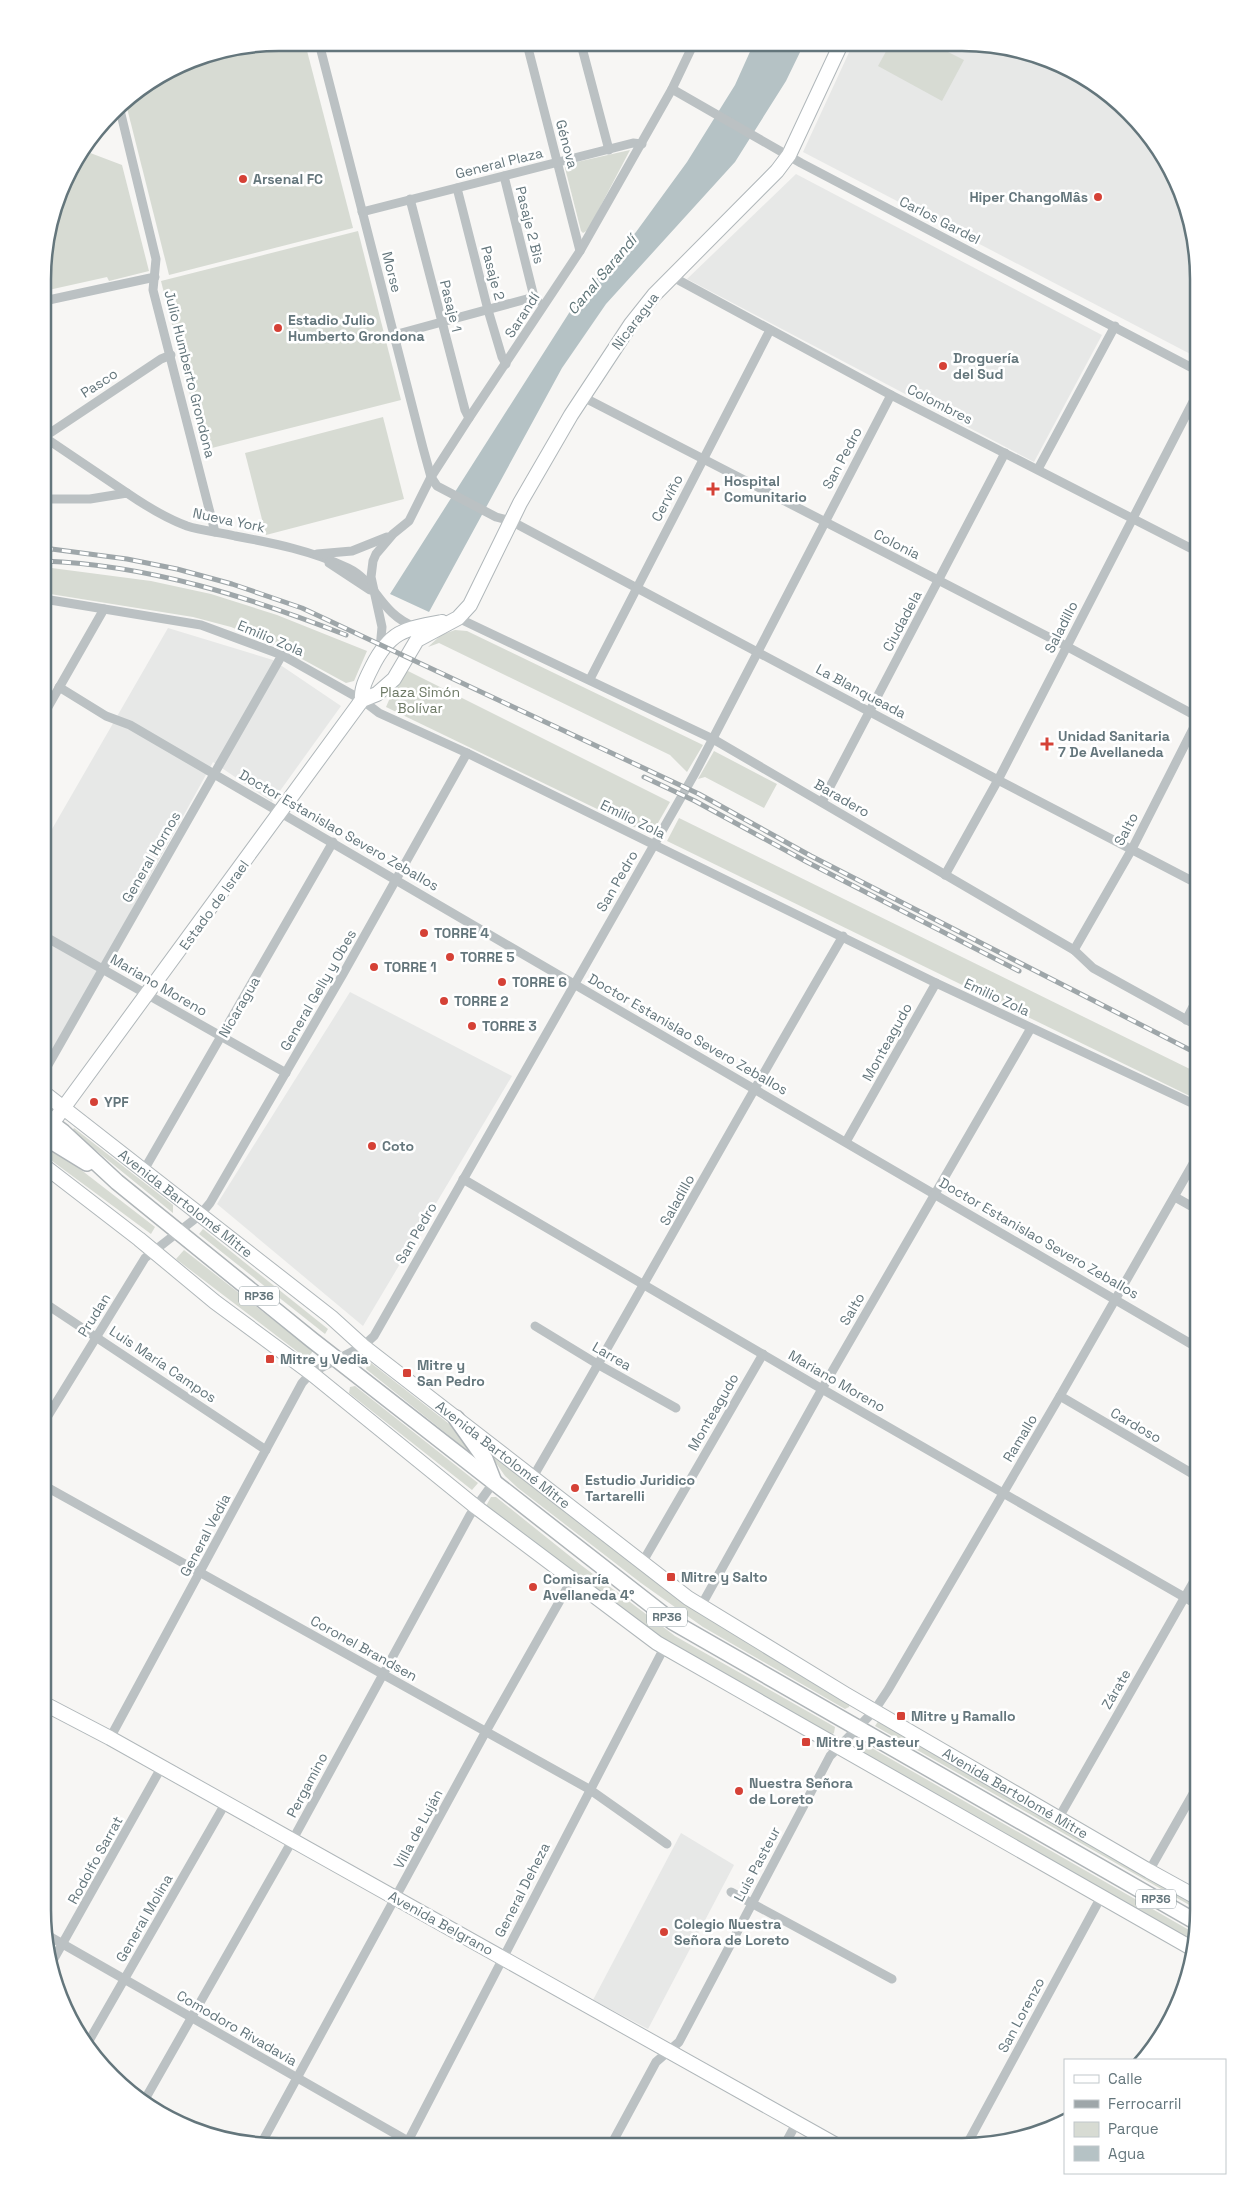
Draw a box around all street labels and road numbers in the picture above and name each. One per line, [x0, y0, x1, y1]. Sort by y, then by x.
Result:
street label: Génova [552, 118, 582, 170]
street label: General Plaza [453, 143, 545, 183]
street label: Pasaje 2 Bis [512, 184, 548, 266]
street label: Carlos Gardel [897, 192, 983, 248]
street label: Pasaje 2 [477, 244, 509, 302]
street label: Morse [378, 250, 406, 294]
street label: Pasaje 1 [436, 278, 466, 334]
street label: Julio Humberto Grondona [160, 288, 220, 460]
street label: Sarandí [501, 288, 544, 341]
street label: Nicaragua [607, 289, 663, 353]
street label: Pasco [77, 364, 121, 402]
street label: Colombres [904, 380, 976, 428]
street label: San Pedro [818, 424, 866, 492]
street label: Cerviño [647, 471, 687, 525]
street label: Nueva York [191, 504, 267, 537]
street label: Colonia [871, 525, 923, 563]
street label: Ciudadela [878, 587, 926, 655]
street label: Saladillo [1040, 598, 1082, 656]
street label: Emilio Zola [235, 616, 307, 660]
street label: La Blanqueada [813, 660, 909, 722]
street label: Doctor Estanislao Severo Zeballos [236, 765, 442, 895]
street label: Baradero [811, 775, 873, 821]
street label: Emilio Zola [597, 795, 669, 843]
street label: General Hornos [118, 808, 184, 906]
street label: Salto [1110, 809, 1142, 849]
street label: San Pedro [592, 847, 642, 915]
street label: Estado de Israel [175, 856, 253, 954]
street label: General Gelly y Obes [276, 926, 360, 1054]
street label: Mariano Moreno [107, 950, 211, 1020]
street label: Doctor Estanislao Severo Zeballos [585, 969, 791, 1099]
street label: Nicaragua [214, 973, 264, 1041]
street label: Emilio Zola [961, 974, 1033, 1020]
street label: Monteagudo [858, 1000, 916, 1084]
street label: Avenida Bartolomé Mitre [115, 1145, 256, 1262]
street label: Saladillo [656, 1171, 698, 1229]
street label: Doctor Estanislao Severo Zeballos [936, 1173, 1142, 1303]
street label: San Pedro [391, 1199, 441, 1267]
road number: RP36 [239, 1286, 279, 1305]
street label: Salto [835, 1289, 869, 1329]
street label: Prudan [74, 1290, 114, 1340]
street label: Luis María Campos [106, 1322, 220, 1406]
street label: Larrea [589, 1338, 635, 1374]
street label: Mariano Moreno [785, 1346, 889, 1416]
street label: Monteagudo [684, 1370, 742, 1454]
street label: Avenida Bartolomé Mitre [432, 1397, 574, 1513]
street label: Cardoso [1107, 1403, 1165, 1447]
street label: Ramallo [999, 1411, 1041, 1465]
street label: General Vedia [176, 1490, 234, 1580]
road number: RP36 [647, 1608, 687, 1626]
street label: Coronel Brandsen [307, 1611, 421, 1685]
street label: Zárate [1097, 1666, 1135, 1712]
street label: Avenida Bartolomé Mitre [939, 1744, 1091, 1843]
street label: Pergamino [282, 1749, 332, 1821]
street label: Villa de Luján [389, 1786, 447, 1872]
street label: Rodolfo Sarrat [63, 1813, 127, 1907]
street label: Luis Pasteur [730, 1823, 784, 1905]
street label: General Deheza [490, 1840, 554, 1940]
street label: General Molina [112, 1871, 176, 1965]
street label: Avenida Belgrano [385, 1887, 497, 1959]
road number: RP36 [1136, 1890, 1176, 1908]
street label: San Lorenzo [994, 1974, 1048, 2056]
street label: Comodoro Rivadavia [173, 1986, 301, 2070]

